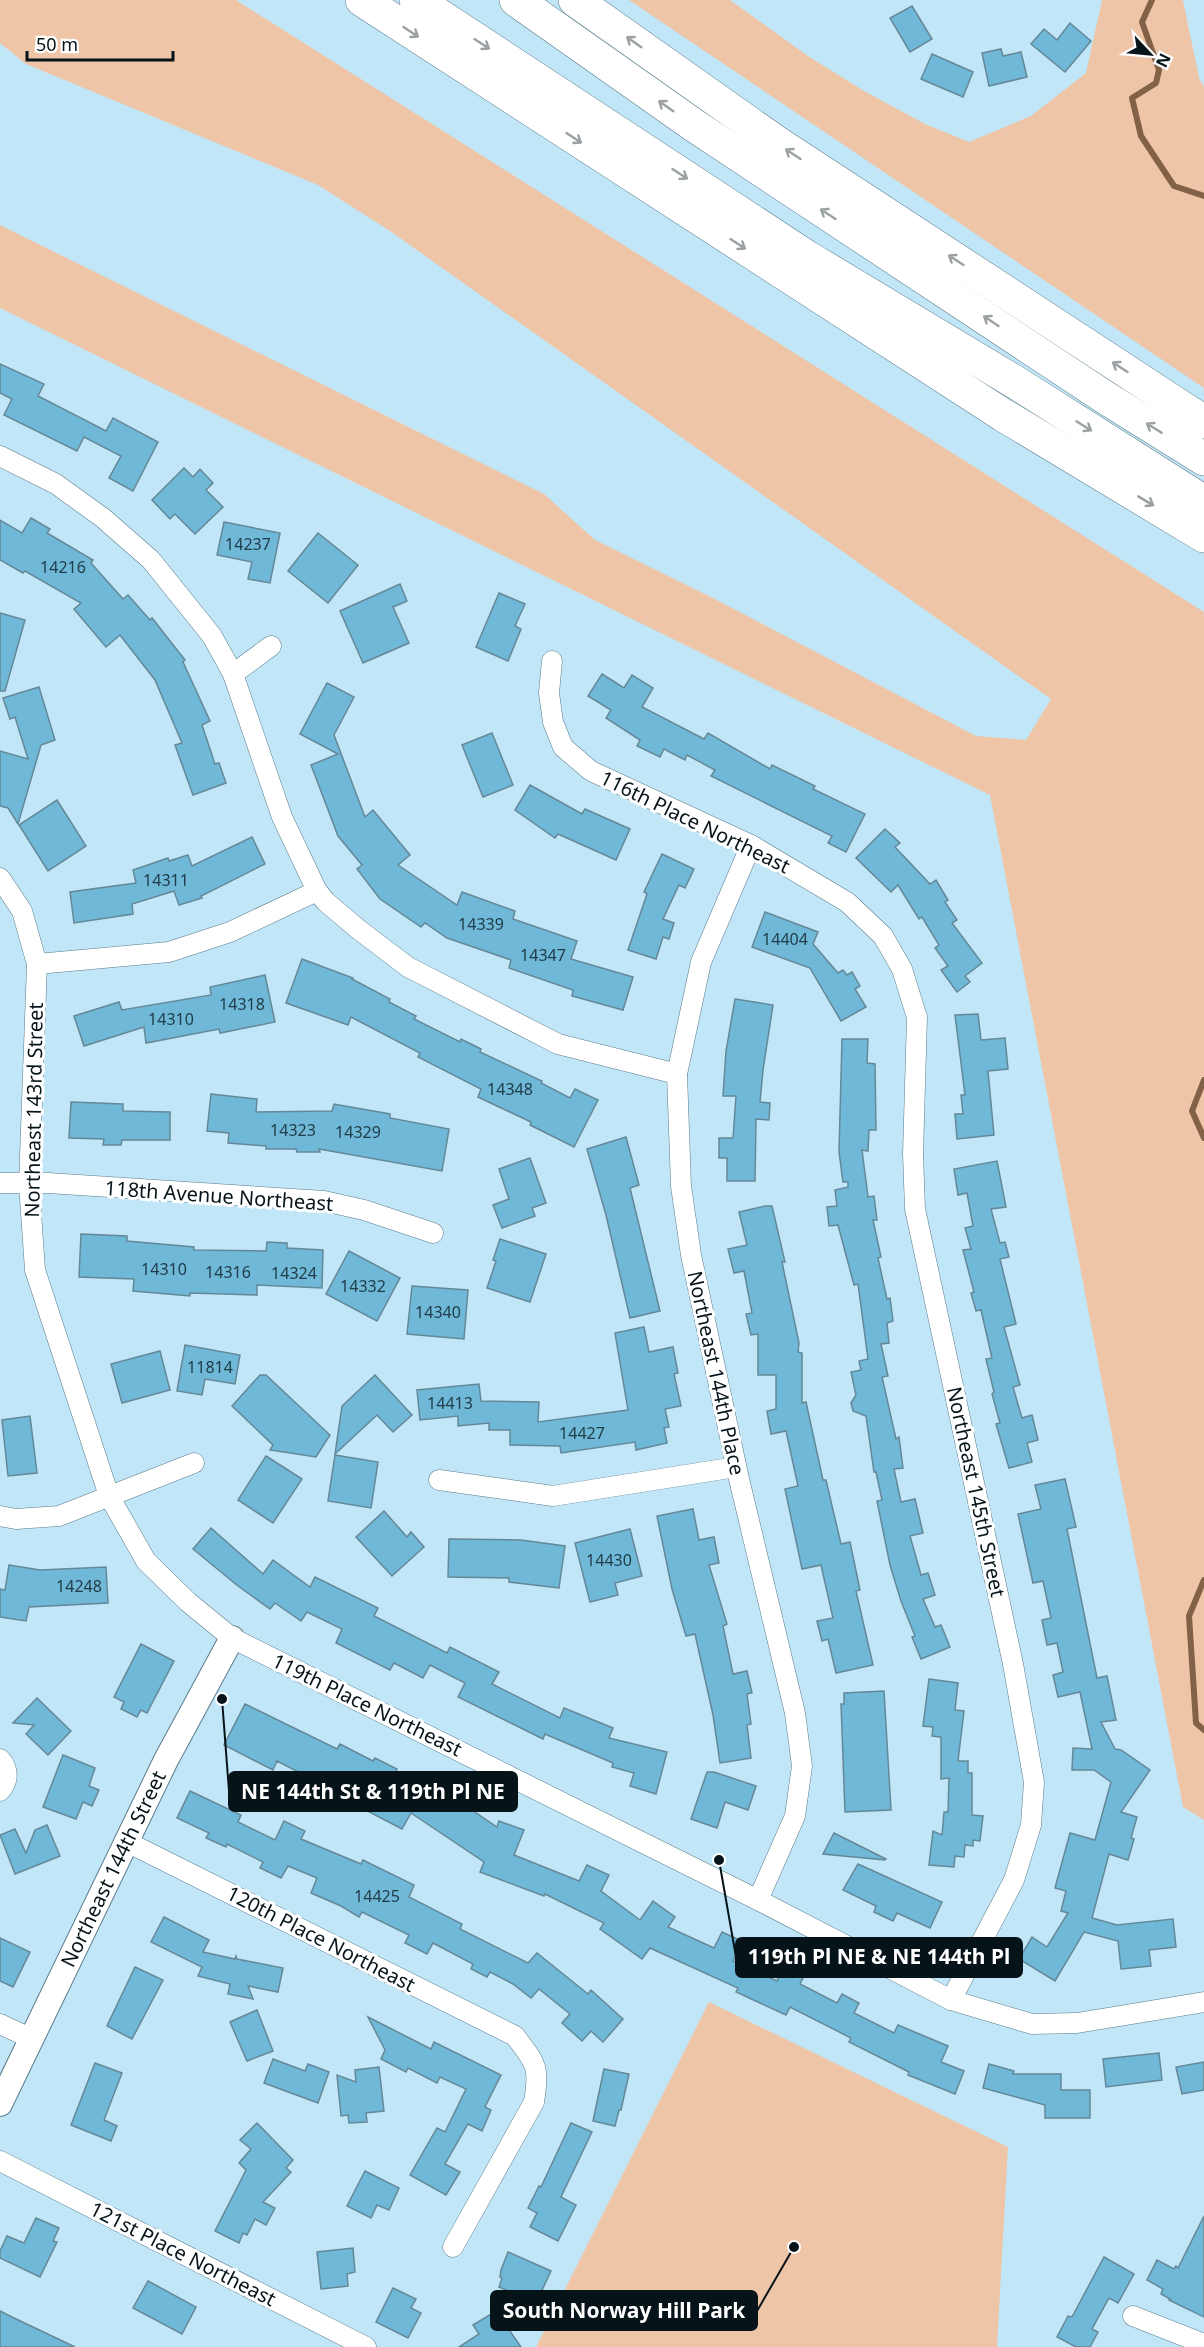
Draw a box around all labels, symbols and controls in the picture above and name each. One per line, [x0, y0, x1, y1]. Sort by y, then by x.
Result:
scale bar [27, 24, 172, 62]
north arrow [1120, 24, 1180, 84]
one-way arrow [402, 26, 418, 38]
text: 50 m [36, 32, 78, 56]
one-way arrow [626, 36, 642, 48]
one-way arrow [473, 38, 490, 50]
text: N [1151, 50, 1176, 71]
one-way arrow [658, 100, 675, 112]
one-way arrow [565, 132, 582, 144]
one-way arrow [785, 148, 802, 160]
one-way arrow [671, 168, 688, 181]
one-way arrow [820, 207, 837, 220]
one-way arrow [729, 238, 746, 250]
one-way arrow [948, 254, 965, 267]
one-way arrow [983, 315, 1000, 327]
one-way arrow [1112, 361, 1129, 373]
one-way arrow [1075, 420, 1092, 432]
one-way arrow [1146, 421, 1163, 434]
one-way arrow [1137, 495, 1154, 507]
house number: 14237 [225, 533, 271, 555]
house number: 14216 [40, 556, 86, 578]
street label: 116th Place Northeast [596, 764, 795, 879]
house number: 14311 [143, 869, 189, 891]
house number: 14339 [458, 913, 504, 935]
house number: 14404 [762, 928, 808, 950]
house number: 14347 [520, 944, 566, 966]
house number: 14318 [219, 993, 265, 1015]
street label: Northeast 143rd Street [18, 1002, 49, 1218]
house number: 14310 [148, 1008, 194, 1030]
house number: 14348 [487, 1078, 533, 1100]
house number: 14323 [270, 1119, 316, 1141]
house number: 14329 [335, 1121, 381, 1143]
street label: 118th Avenue Northeast [104, 1174, 334, 1217]
house number: 14310 [141, 1258, 187, 1280]
house number: 14316 [205, 1261, 251, 1283]
house number: 14324 [271, 1262, 317, 1284]
street label: Northeast 144th Place [682, 1268, 751, 1477]
house number: 14332 [340, 1275, 386, 1297]
house number: 14340 [415, 1301, 461, 1323]
house number: 11814 [187, 1356, 233, 1378]
street label: Northeast 145th Street [941, 1384, 1012, 1600]
house number: 14413 [427, 1392, 473, 1414]
house number: 14427 [559, 1422, 605, 1444]
house number: 14430 [586, 1549, 632, 1571]
house number: 14248 [56, 1575, 102, 1597]
street label: 119th Place Northeast [268, 1647, 467, 1762]
street label: Northeast 144th Street [54, 1766, 172, 1971]
callout: NE 144th St & 119th Pl NE [229, 1772, 517, 1811]
text: NE 144th St & 119th Pl NE [241, 1777, 505, 1805]
street label: 120th Place Northeast [222, 1879, 420, 1998]
house number: 14425 [354, 1885, 400, 1907]
callout: 119th Pl NE & NE 144th Pl [736, 1938, 1022, 1977]
text: 119th Pl NE & NE 144th Pl [748, 1942, 1010, 1970]
street label: 121st Place Northeast [86, 2195, 281, 2312]
callout: South Norway Hill Park [491, 2291, 757, 2330]
text: South Norway Hill Park [503, 2296, 746, 2324]

